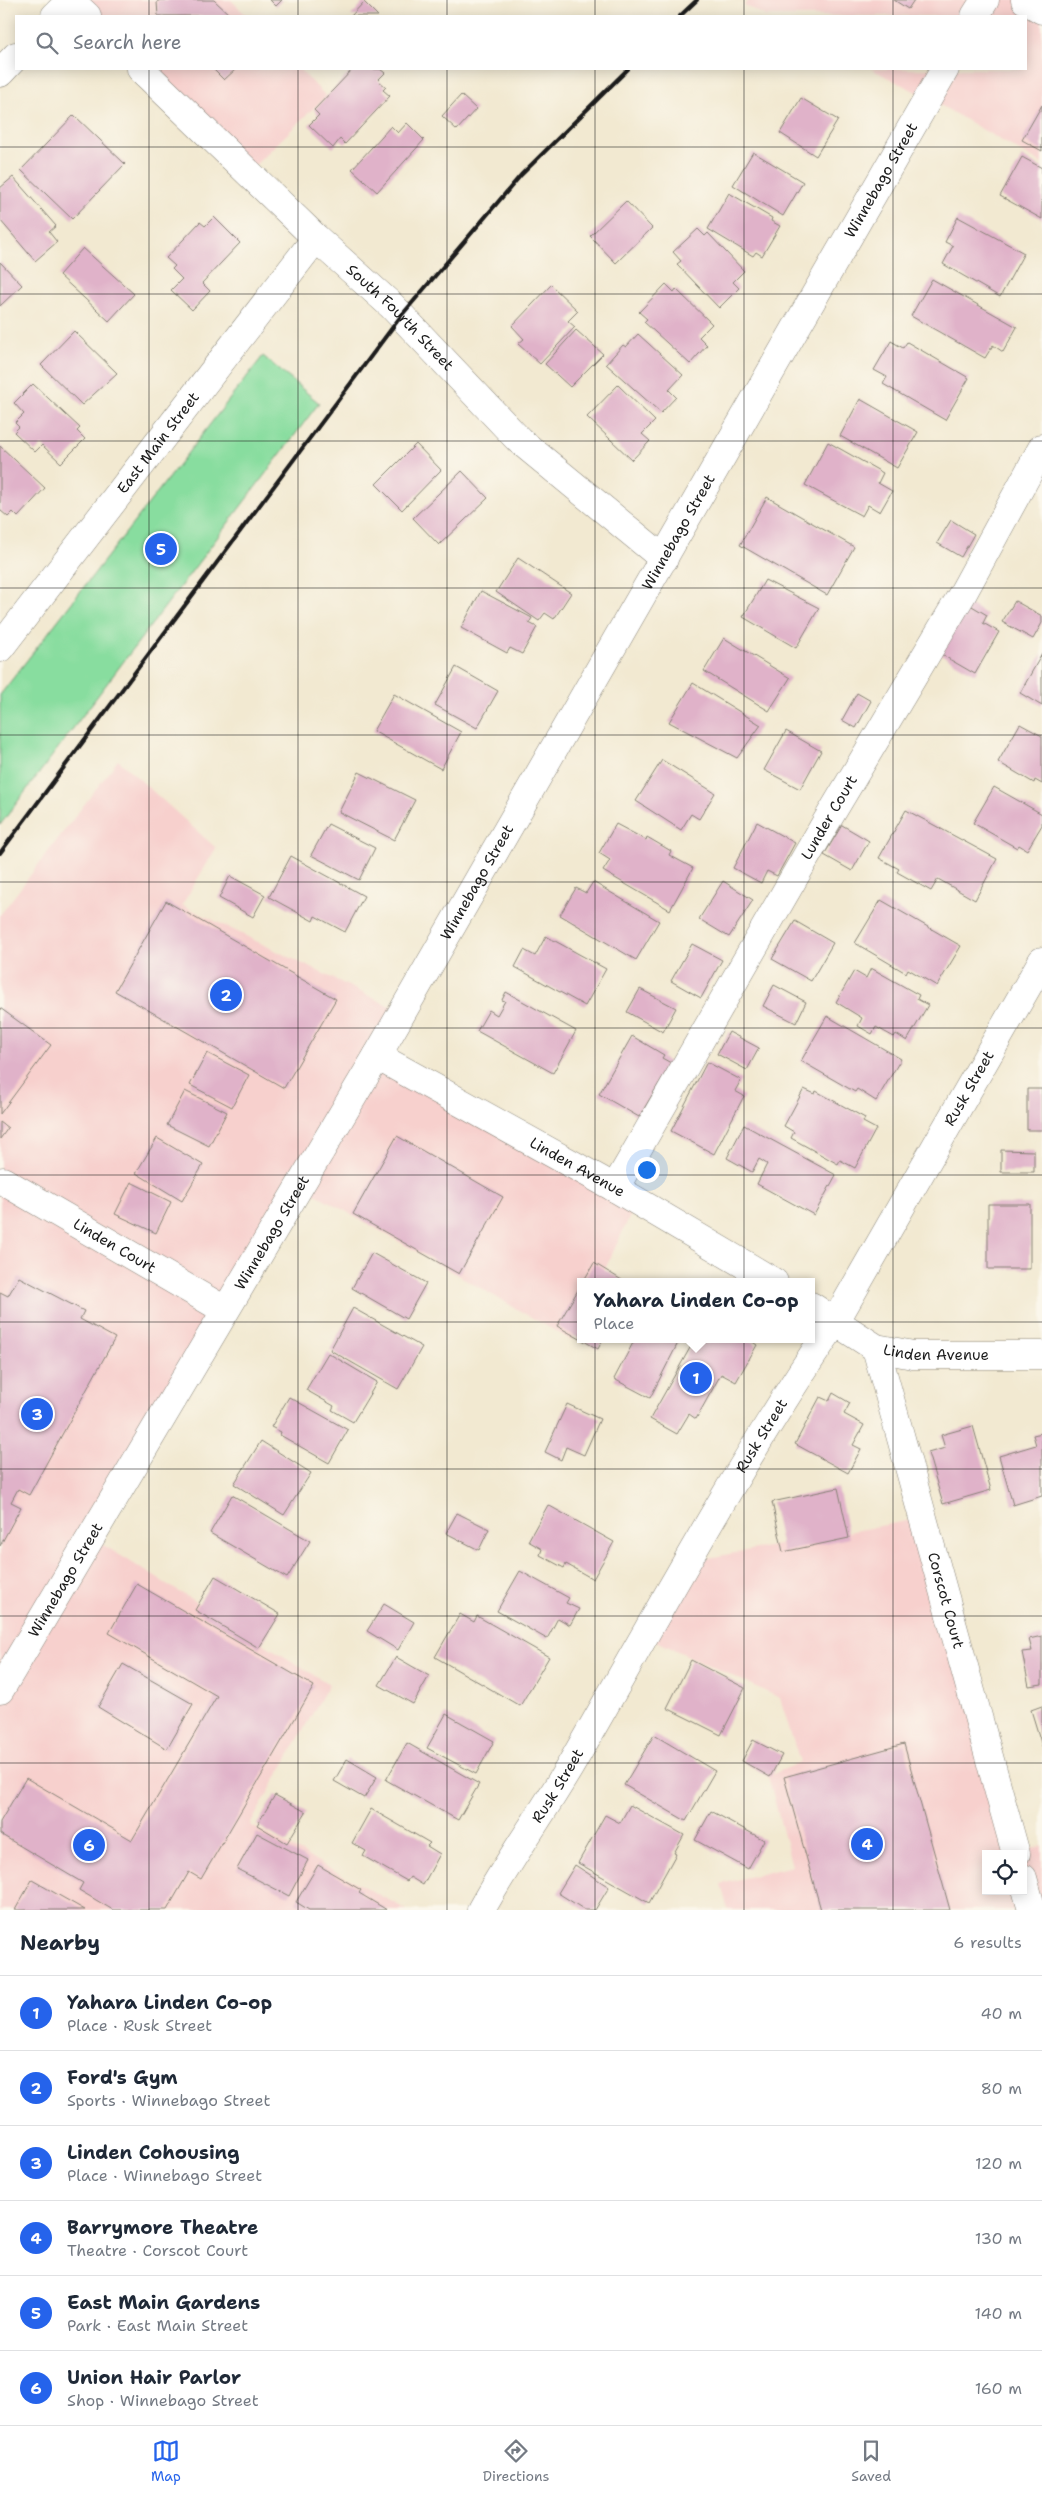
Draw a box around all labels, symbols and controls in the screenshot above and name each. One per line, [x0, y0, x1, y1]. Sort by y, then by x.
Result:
search box [15, 15, 1027, 70]
icon: search [33, 29, 61, 57]
text: Search here [73, 30, 182, 55]
street label: Winnebago Street [840, 119, 922, 242]
street label: South Fourth Street [342, 260, 458, 375]
street label: East Main Street [113, 388, 204, 498]
street label: Winnebago Street [637, 471, 720, 594]
pin: 5 [145, 530, 177, 568]
street label: Lunder Court [796, 771, 862, 863]
street label: Winnebago Street [436, 821, 518, 944]
pin: 2 [210, 976, 242, 1014]
street label: Rusk Street [940, 1047, 999, 1129]
street label: Linden Avenue [526, 1133, 629, 1202]
your location [634, 1157, 660, 1183]
street label: Winnebago Street [230, 1172, 314, 1294]
street label: Linden Court [69, 1214, 160, 1278]
popup [577, 1278, 815, 1343]
text: Yahara Linden Co-op [593, 1288, 799, 1313]
text: Place [593, 1313, 634, 1334]
street label: Linden Avenue [882, 1340, 989, 1365]
pin: 1 [680, 1359, 712, 1397]
pin: 3 [21, 1395, 53, 1433]
street label: Rusk Street [731, 1395, 792, 1477]
street label: Winnebago Street [23, 1519, 107, 1641]
street label: Corscot Court [923, 1550, 969, 1651]
street label: Rusk Street [527, 1745, 588, 1827]
pin: 4 [851, 1825, 883, 1863]
pin: 6 [73, 1826, 105, 1864]
map controls [982, 1850, 1027, 1895]
button: locate [982, 1850, 1027, 1895]
text: Nearby [20, 1929, 100, 1957]
text: 6 results [953, 1932, 1022, 1953]
text: Yahara Linden Co-op [67, 1990, 272, 2015]
text: 1 [32, 2003, 40, 2024]
text: 40 m [980, 2003, 1022, 2024]
text: Place · Rusk Street [67, 2015, 212, 2036]
text: Ford's Gym [67, 2065, 178, 2090]
text: 2 [30, 2078, 42, 2099]
text: 80 m [981, 2078, 1022, 2099]
text: Sports · Winnebago Street [67, 2090, 270, 2111]
text: Linden Cohousing [67, 2140, 240, 2165]
text: 3 [30, 2153, 42, 2174]
text: 120 m [975, 2153, 1022, 2174]
text: Place · Winnebago Street [67, 2165, 262, 2186]
text: Barrymore Theatre [67, 2215, 258, 2240]
text: 4 [30, 2228, 42, 2249]
text: 130 m [975, 2228, 1022, 2249]
text: Theatre · Corscot Court [67, 2240, 248, 2261]
text: East Main Gardens [67, 2290, 260, 2315]
text: 5 [31, 2303, 41, 2324]
text: 140 m [975, 2303, 1022, 2324]
text: Park · East Main Street [67, 2315, 248, 2336]
text: Union Hair Parlor [67, 2365, 241, 2390]
text: 6 [30, 2378, 42, 2399]
text: 160 m [975, 2378, 1022, 2399]
text: Shop · Winnebago Street [67, 2390, 259, 2411]
tab: Map [151, 2437, 181, 2485]
tab: Directions [483, 2437, 549, 2485]
tab: Saved [851, 2437, 891, 2485]

